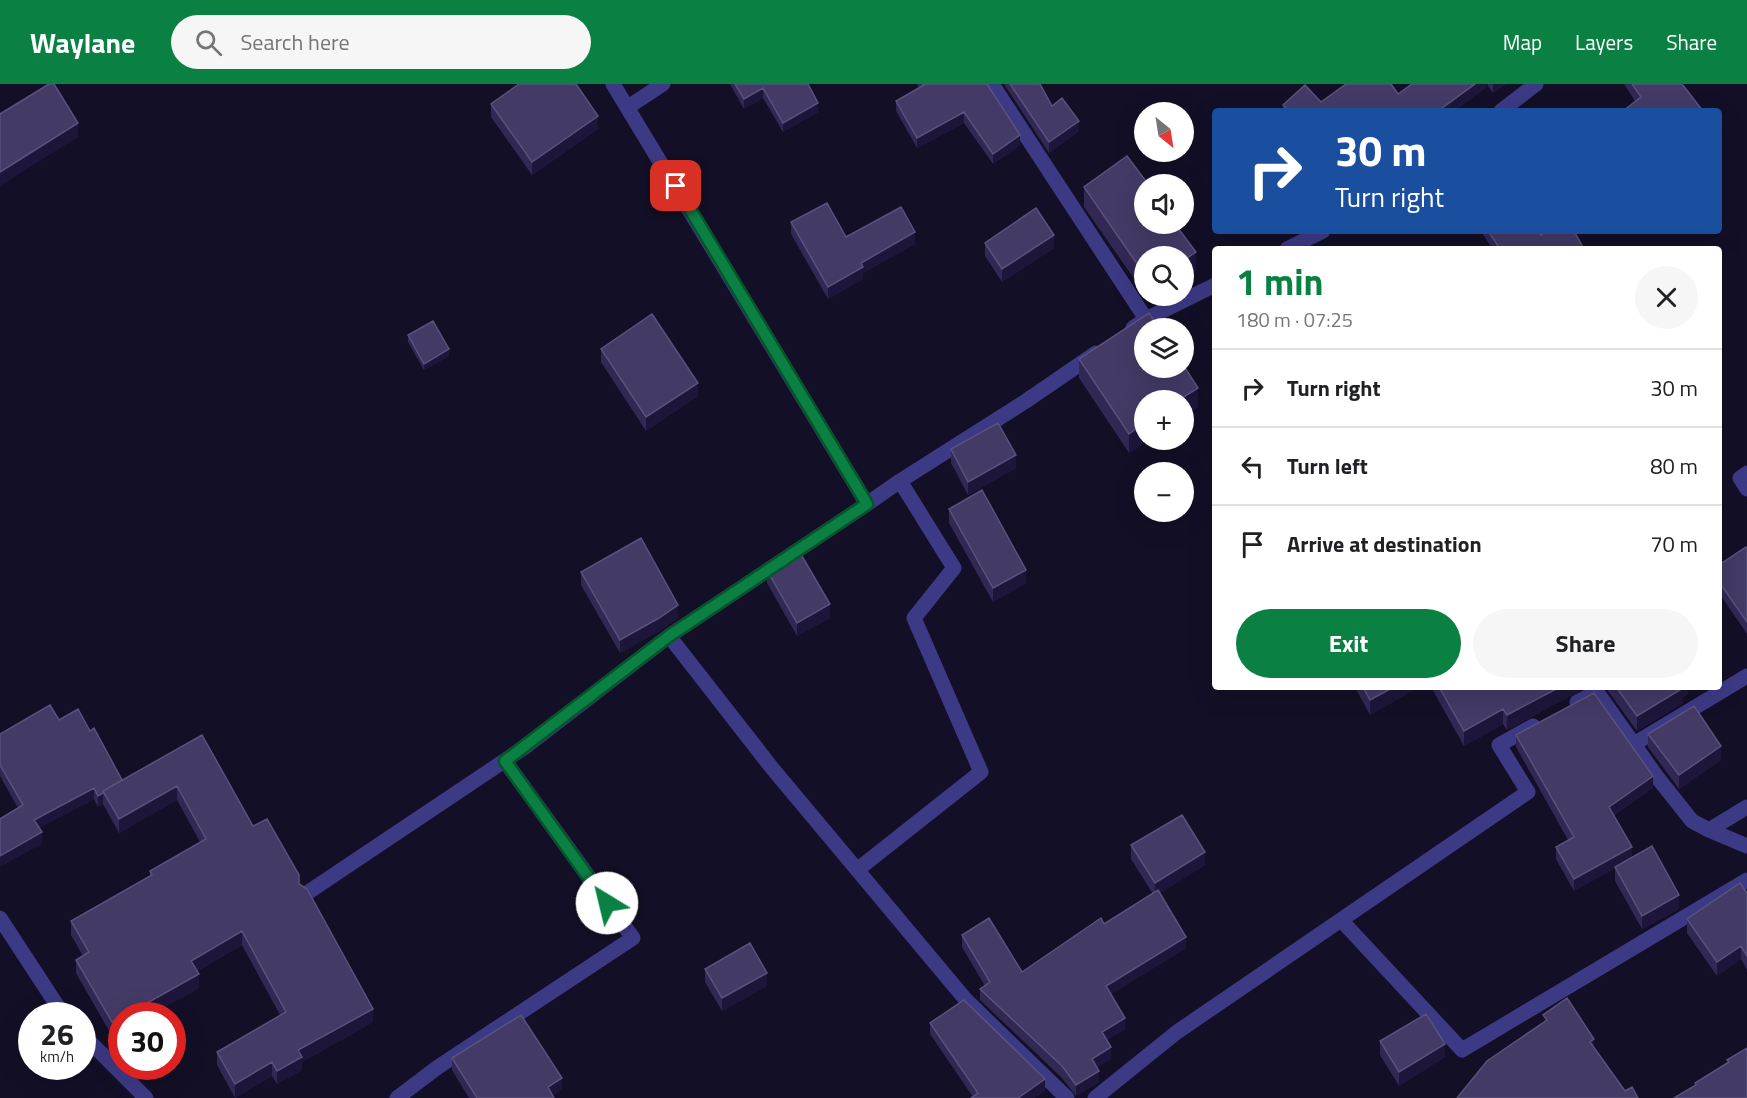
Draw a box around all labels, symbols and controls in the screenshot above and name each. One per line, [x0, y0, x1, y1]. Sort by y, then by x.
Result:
search box [171, 15, 591, 69]
text: Waylane [30, 21, 135, 64]
text: Search here [240, 25, 350, 59]
icon: search [192, 26, 225, 59]
text: Map [1503, 26, 1542, 58]
text: Layers [1575, 26, 1633, 58]
text: Share [1666, 26, 1717, 58]
north arrow [1134, 102, 1194, 162]
map controls [1134, 102, 1194, 522]
text: 30 m [1335, 118, 1427, 182]
icon: right [1236, 132, 1314, 210]
pin [650, 160, 701, 211]
icon: arrive [659, 169, 692, 202]
button: sound [1134, 174, 1194, 234]
text: Turn right [1335, 176, 1444, 217]
button: search [1134, 246, 1194, 306]
text: 1 min [1236, 254, 1323, 309]
button: close [1635, 266, 1698, 329]
text: 180 m · 07:25 [1236, 304, 1353, 335]
button: layers [1134, 318, 1194, 378]
text: Turn right [1287, 371, 1381, 405]
text: 30 m [1650, 371, 1698, 405]
icon: right [1236, 372, 1269, 405]
button: + [1134, 390, 1194, 450]
text: Turn left [1287, 449, 1368, 483]
text: 80 m [1650, 449, 1698, 483]
icon: left [1236, 450, 1269, 483]
button: − [1134, 462, 1194, 522]
text: Arrive at destination [1287, 527, 1482, 561]
text: 70 m [1650, 527, 1698, 561]
icon: arrive [1236, 528, 1269, 561]
button: Exit [1236, 609, 1461, 678]
button: Share [1473, 609, 1698, 678]
position arrow [575, 871, 639, 935]
speed limit sign: 30 [108, 1002, 186, 1080]
text: 26 [40, 1011, 74, 1057]
text: km/h [40, 1045, 74, 1068]

